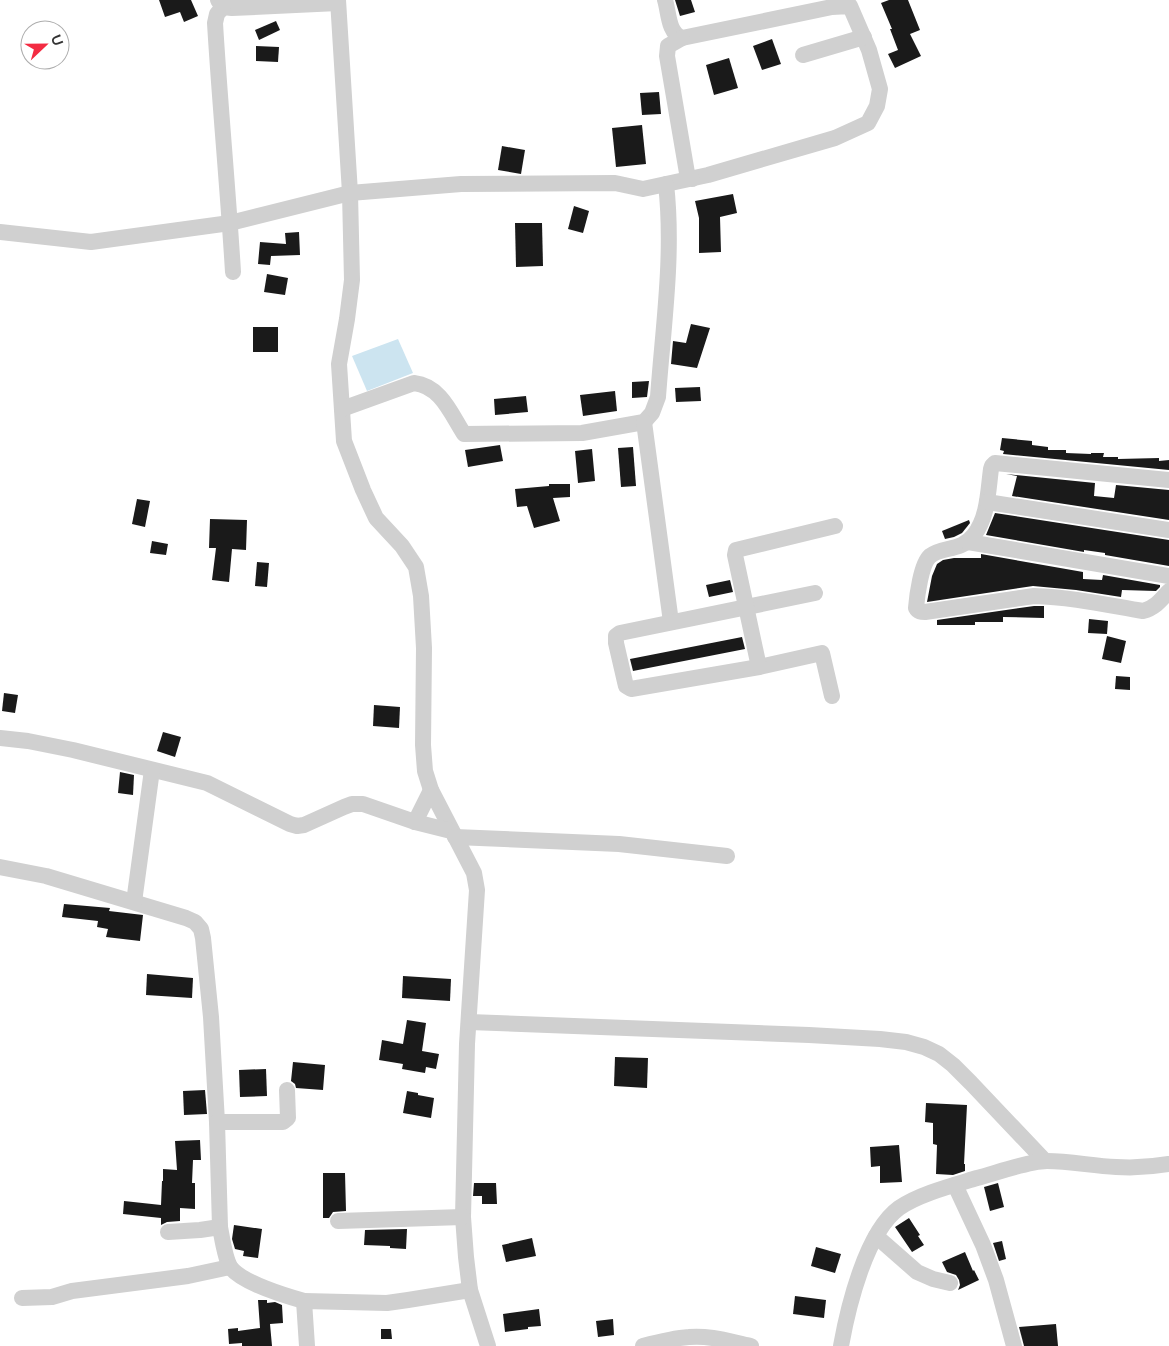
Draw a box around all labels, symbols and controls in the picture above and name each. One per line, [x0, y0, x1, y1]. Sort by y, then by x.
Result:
north arrow [20, 20, 70, 70]
text: U [48, 32, 66, 48]

